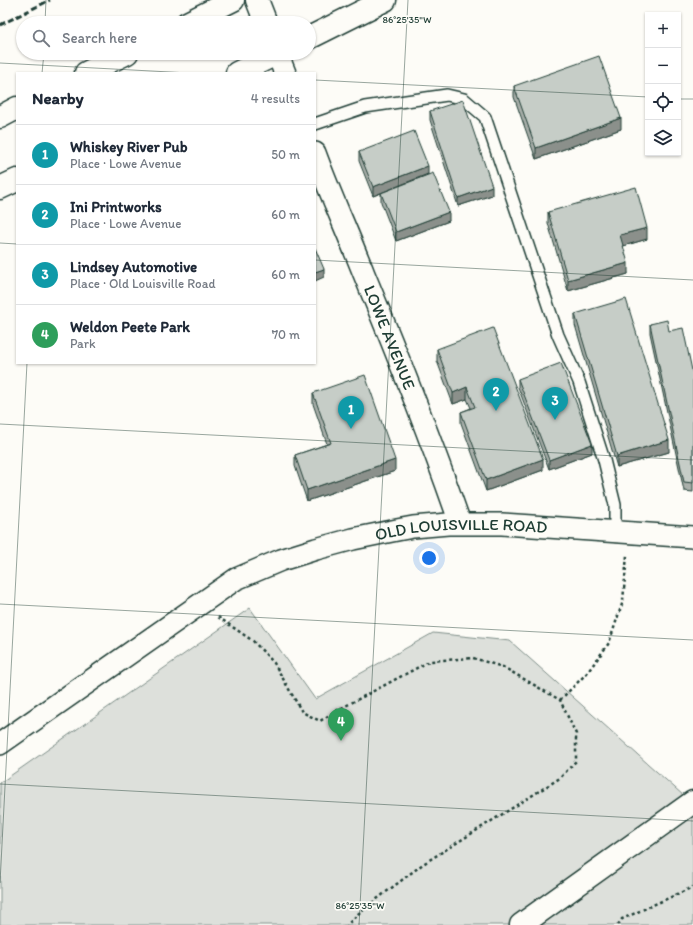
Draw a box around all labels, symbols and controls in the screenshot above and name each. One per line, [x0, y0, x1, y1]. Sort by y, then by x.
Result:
map controls [645, 12, 681, 156]
button: + [645, 12, 681, 48]
text: 86°25'35"W [383, 13, 432, 26]
search box [16, 16, 316, 60]
icon: search [30, 27, 52, 49]
text: Search here [62, 29, 137, 47]
button: − [645, 48, 681, 84]
button: locate [645, 84, 681, 120]
text: Nearby [32, 88, 84, 108]
text: 4 results [251, 91, 300, 106]
button: layers [645, 120, 681, 156]
text: Whiskey River Pub [70, 138, 188, 156]
text: 1 [42, 147, 48, 162]
text: 50 m [271, 147, 300, 162]
text: Place · Lowe Avenue [70, 156, 181, 171]
text: Ini Printworks [70, 198, 162, 216]
text: 2 [42, 207, 48, 222]
text: 60 m [271, 207, 300, 222]
text: Place · Lowe Avenue [70, 216, 181, 231]
text: Lindsey Automotive [70, 258, 197, 276]
text: 3 [41, 267, 49, 282]
text: 60 m [271, 267, 300, 282]
text: Place · Old Louisville Road [70, 276, 216, 291]
street label: LOWE AVENUE [360, 282, 420, 393]
text: Weldon Peete Park [70, 318, 190, 336]
text: 4 [41, 327, 49, 342]
text: 70 m [272, 327, 300, 342]
text: Park [70, 336, 96, 351]
pin: 2 [483, 378, 509, 411]
pin: 3 [542, 387, 568, 420]
pin: 1 [338, 396, 364, 429]
street label: OLD LOUISVILLE ROAD [373, 514, 548, 544]
your location [419, 548, 439, 568]
pin: 4 [328, 708, 354, 741]
text: 86°25'35"W [336, 899, 385, 912]

